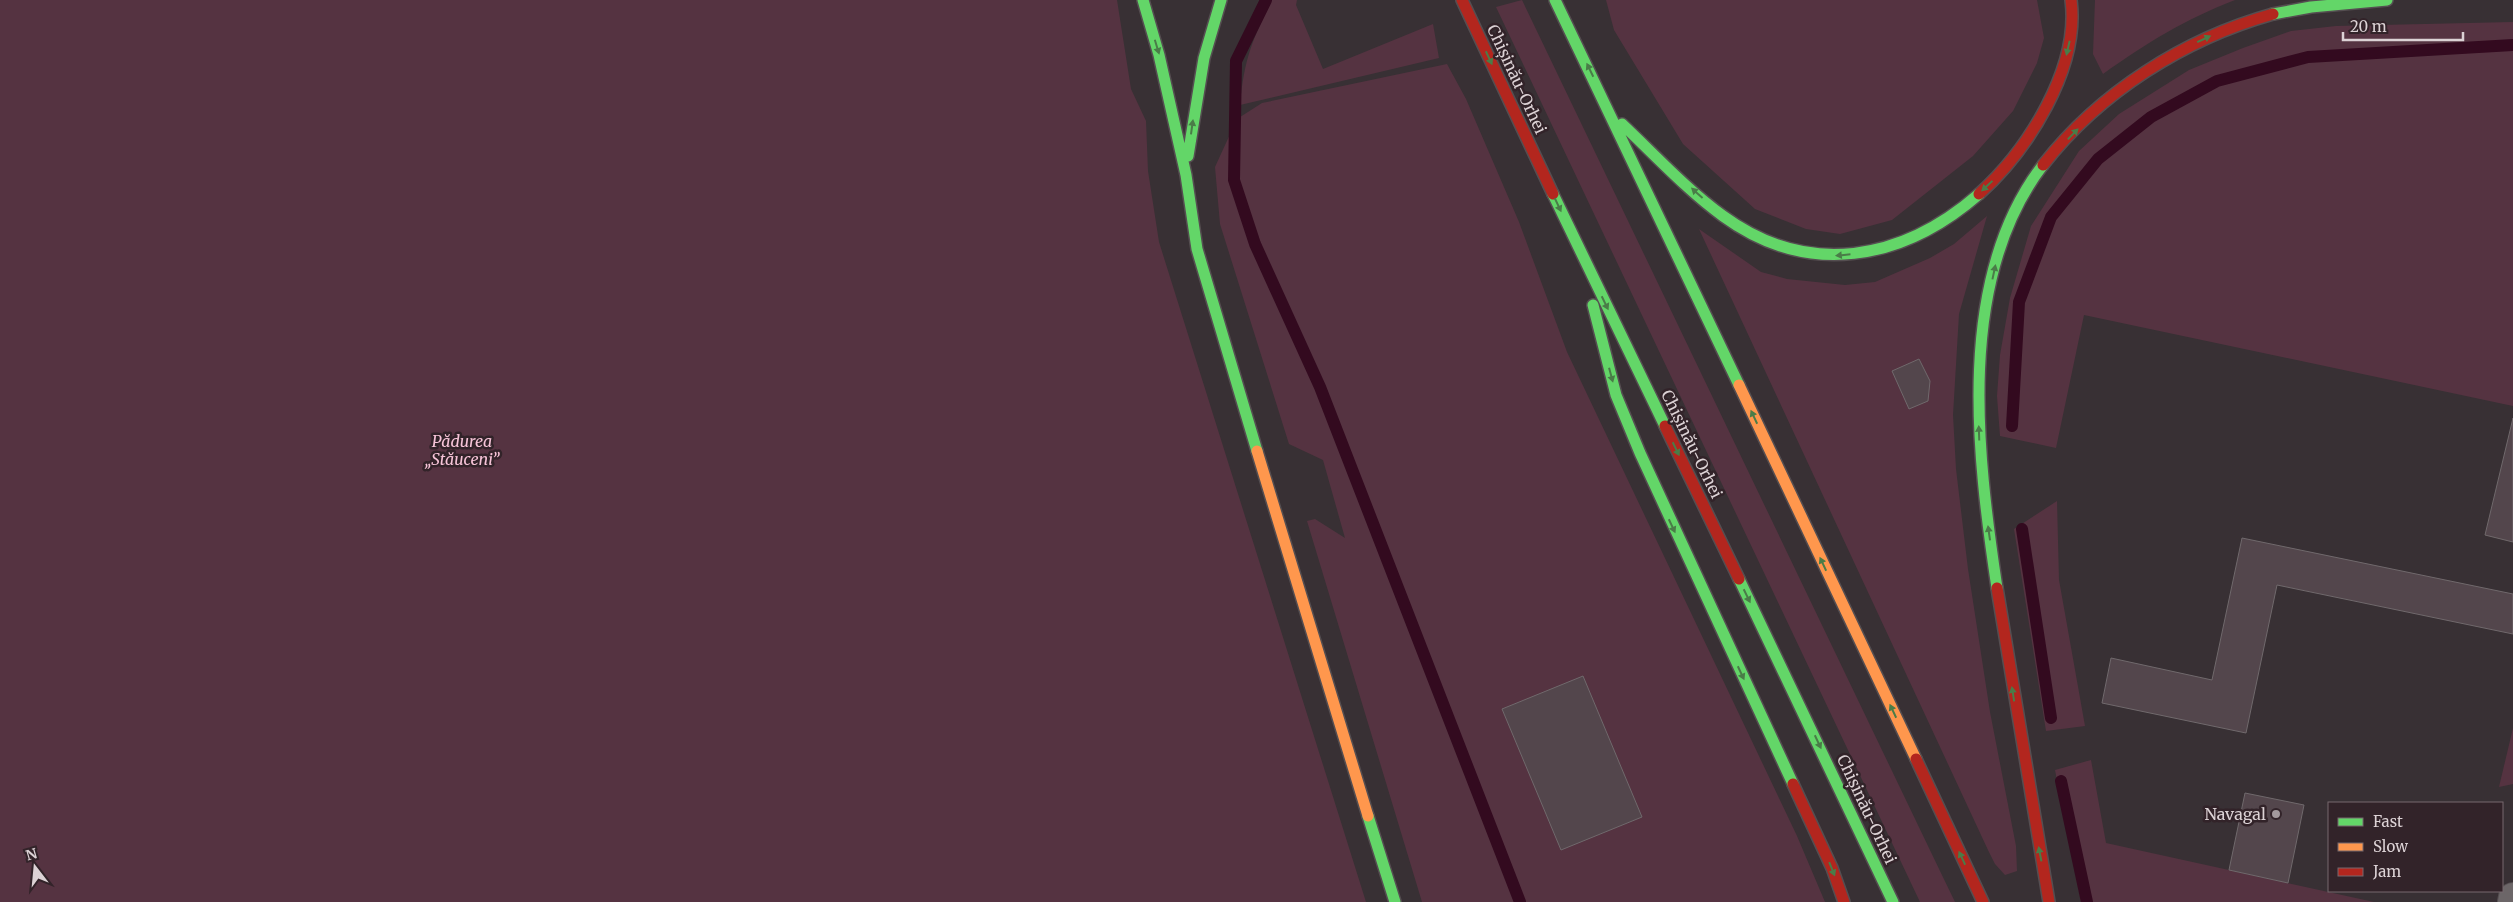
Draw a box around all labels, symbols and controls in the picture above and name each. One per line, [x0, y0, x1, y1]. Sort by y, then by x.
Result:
scale bar [2343, 10, 2463, 42]
text: 20 m [2350, 17, 2387, 36]
street label: Chișinău-Orhei [1482, 21, 1551, 137]
one-way arrow [2196, 34, 2211, 43]
one-way arrow [1153, 39, 1161, 54]
one-way arrow [2064, 40, 2072, 56]
one-way arrow [1486, 51, 1494, 65]
one-way arrow [1586, 63, 1594, 77]
one-way arrow [1189, 119, 1197, 135]
one-way arrow [2067, 128, 2079, 140]
one-way arrow [1981, 180, 1993, 192]
one-way arrow [1691, 188, 1704, 199]
one-way arrow [1555, 198, 1563, 212]
one-way arrow [1835, 251, 1851, 259]
one-way arrow [1990, 265, 1998, 280]
one-way arrow [1601, 296, 1609, 310]
one-way arrow [1607, 368, 1615, 383]
street label: Chișinău-Orhei [1656, 386, 1727, 502]
one-way arrow [1750, 410, 1758, 424]
one-way arrow [1975, 425, 1983, 441]
park label: Pădurea „Stăuceni” [424, 431, 500, 469]
one-way arrow [1672, 442, 1680, 456]
one-way arrow [1668, 518, 1677, 533]
one-way arrow [1985, 525, 1993, 541]
one-way arrow [1819, 557, 1827, 571]
one-way arrow [1743, 588, 1751, 603]
one-way arrow [1737, 666, 1745, 680]
one-way arrow [2009, 686, 2017, 702]
one-way arrow [1888, 704, 1896, 718]
one-way arrow [1814, 735, 1822, 749]
street label: Chișinău-Orhei [1832, 751, 1901, 867]
legend [2328, 802, 2503, 892]
place label: Navagal [2205, 804, 2266, 824]
marker: Navagal [2270, 808, 2282, 820]
text: Fast [2373, 812, 2403, 831]
text: Slow [2373, 837, 2408, 856]
north arrow [10, 842, 60, 892]
text: N [24, 844, 39, 865]
one-way arrow [2035, 846, 2043, 862]
one-way arrow [1958, 851, 1966, 865]
one-way arrow [1828, 861, 1836, 876]
text: Jam [2372, 862, 2401, 881]

